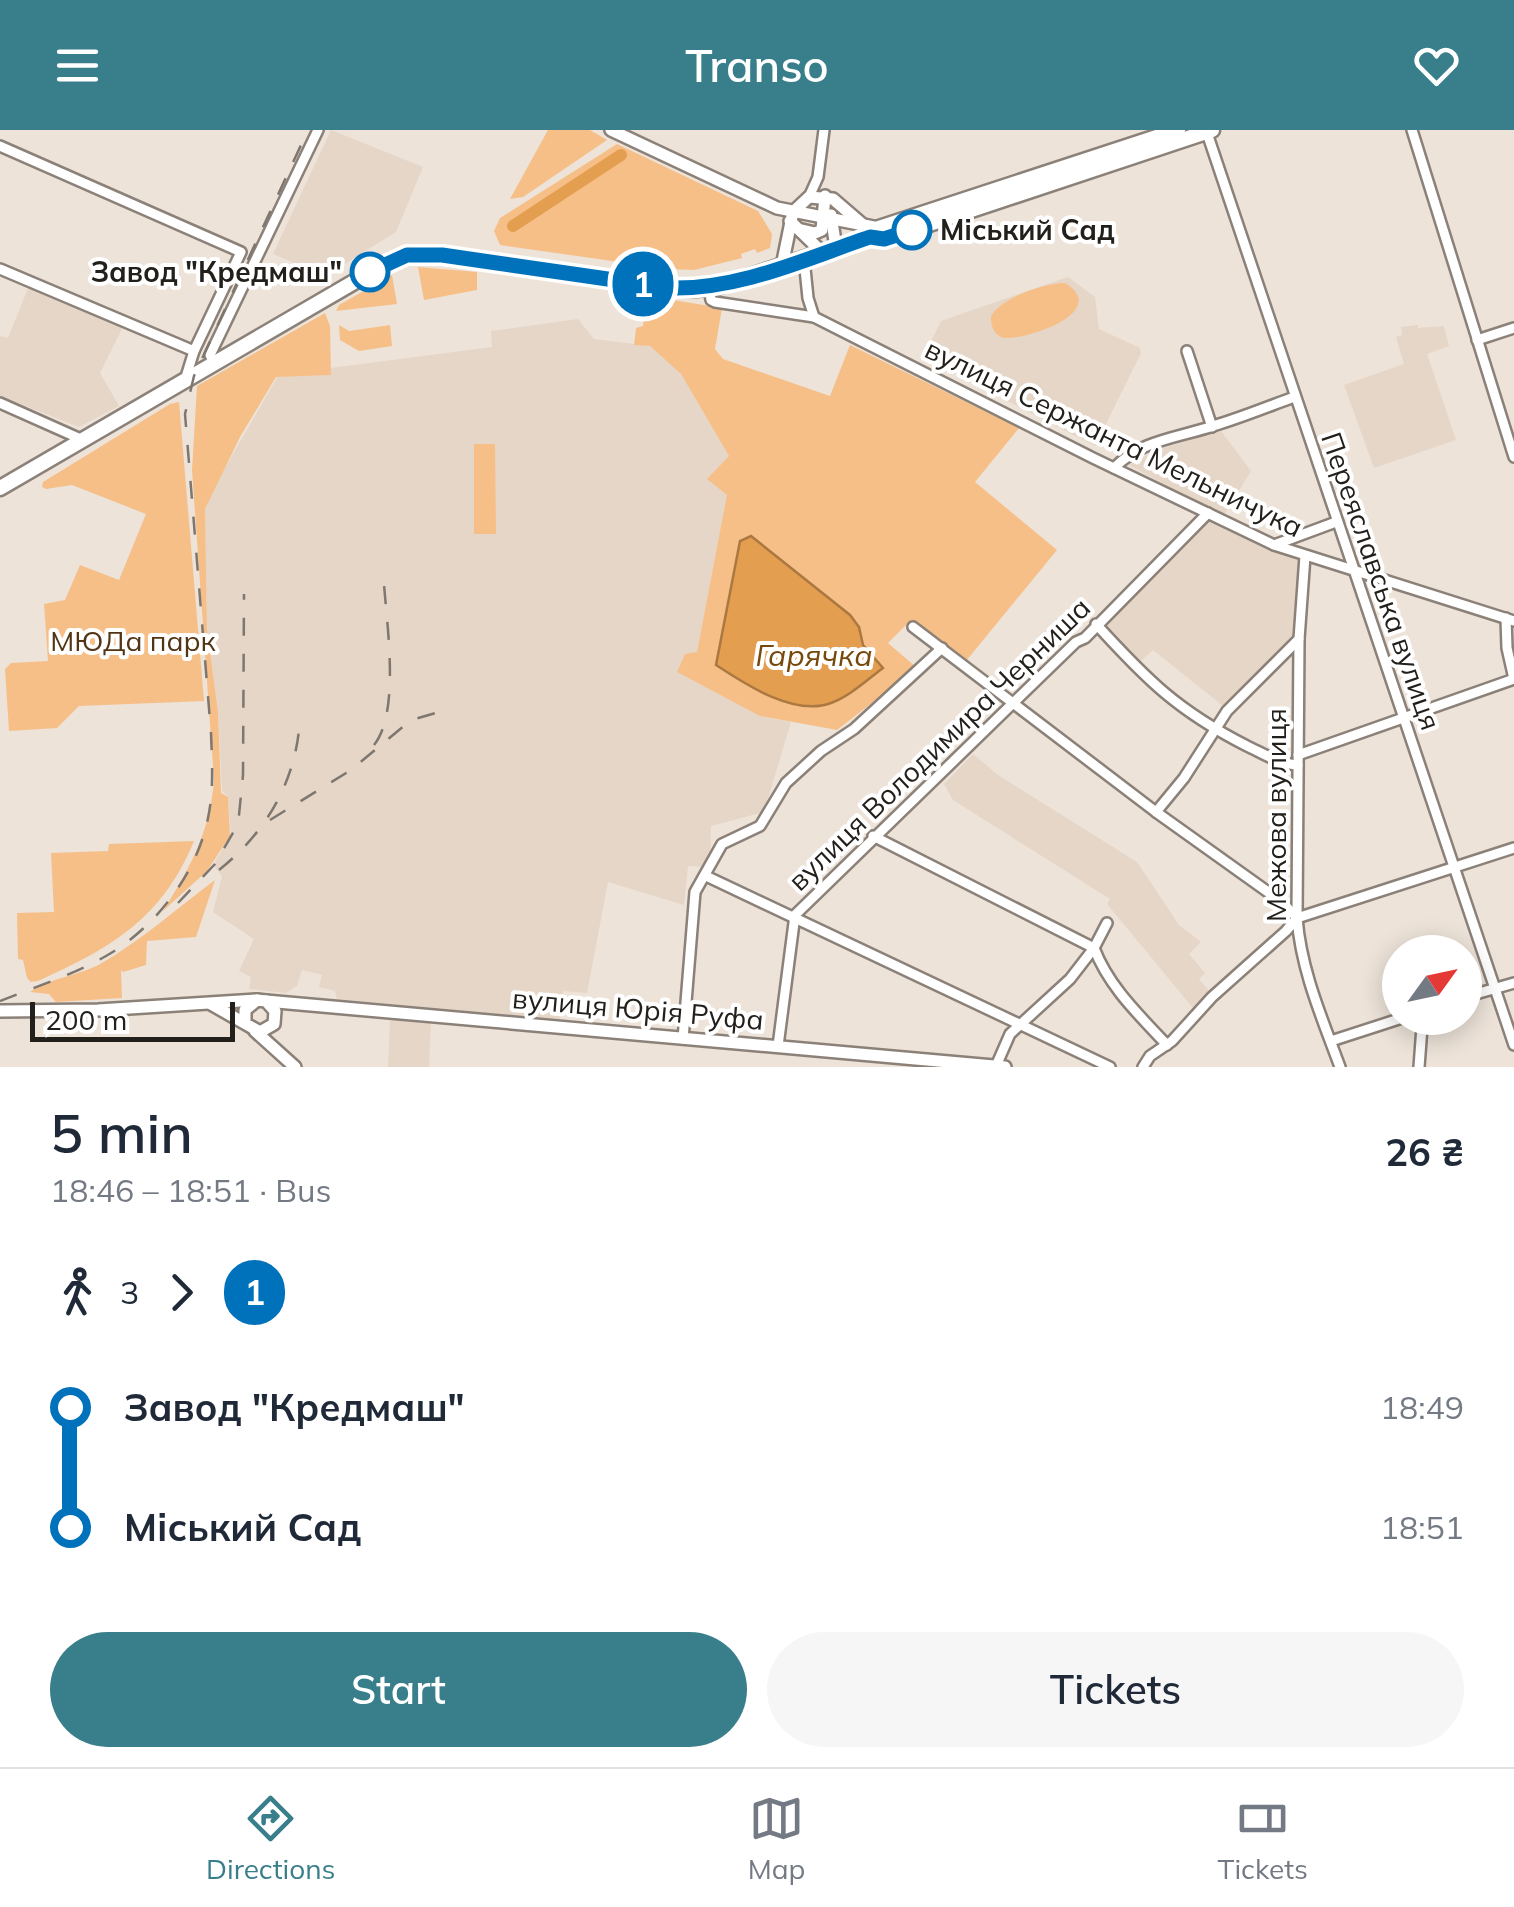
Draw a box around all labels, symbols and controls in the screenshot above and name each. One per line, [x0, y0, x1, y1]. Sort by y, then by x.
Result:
text: Transo [685, 37, 829, 93]
icon: menu [50, 38, 105, 93]
icon: heart [1409, 38, 1464, 93]
marker: Міський Сад [893, 211, 931, 249]
place label: Міський Сад [940, 212, 1115, 247]
line badge: 1 [610, 252, 676, 316]
marker: Завод "Кредмаш" [351, 253, 389, 291]
place label: Завод "Кредмаш" [91, 254, 342, 289]
text: 1 [632, 262, 654, 306]
street label: вулиця Сержанта Мельничука [920, 331, 1309, 544]
street label: Переяславська вулиця [1314, 427, 1449, 734]
street label: вулиця Володимира Черниша [780, 590, 1097, 897]
park label: МЮДа парк [50, 623, 217, 658]
water label: Гарячка [755, 636, 873, 674]
street label: Межова вулиця [1258, 708, 1293, 922]
north arrow [1382, 935, 1482, 1035]
map controls [1382, 935, 1482, 1035]
street label: вулиця Юрія Руфа [511, 980, 765, 1037]
scale bar [30, 997, 235, 1041]
text: 200 m [45, 1002, 127, 1037]
text: 5 min [50, 1098, 193, 1167]
text: 26 ₴ [1385, 1128, 1464, 1176]
text: 18:46 – 18:51 · Bus [50, 1170, 331, 1210]
icon: walk [50, 1265, 105, 1320]
icon: forward [154, 1265, 209, 1320]
text: 1 [244, 1270, 265, 1314]
text: 3 [120, 1272, 139, 1312]
text: Завод "Кредмаш" [124, 1383, 465, 1431]
text: 18:49 [1380, 1387, 1464, 1427]
text: Міський Сад [124, 1503, 361, 1551]
text: 18:51 [1380, 1507, 1464, 1547]
button: Start [50, 1632, 747, 1747]
button: Tickets [767, 1632, 1464, 1747]
tab: Directions [206, 1791, 336, 1886]
tab: Map [748, 1791, 805, 1886]
tab: Tickets [1217, 1791, 1308, 1886]

